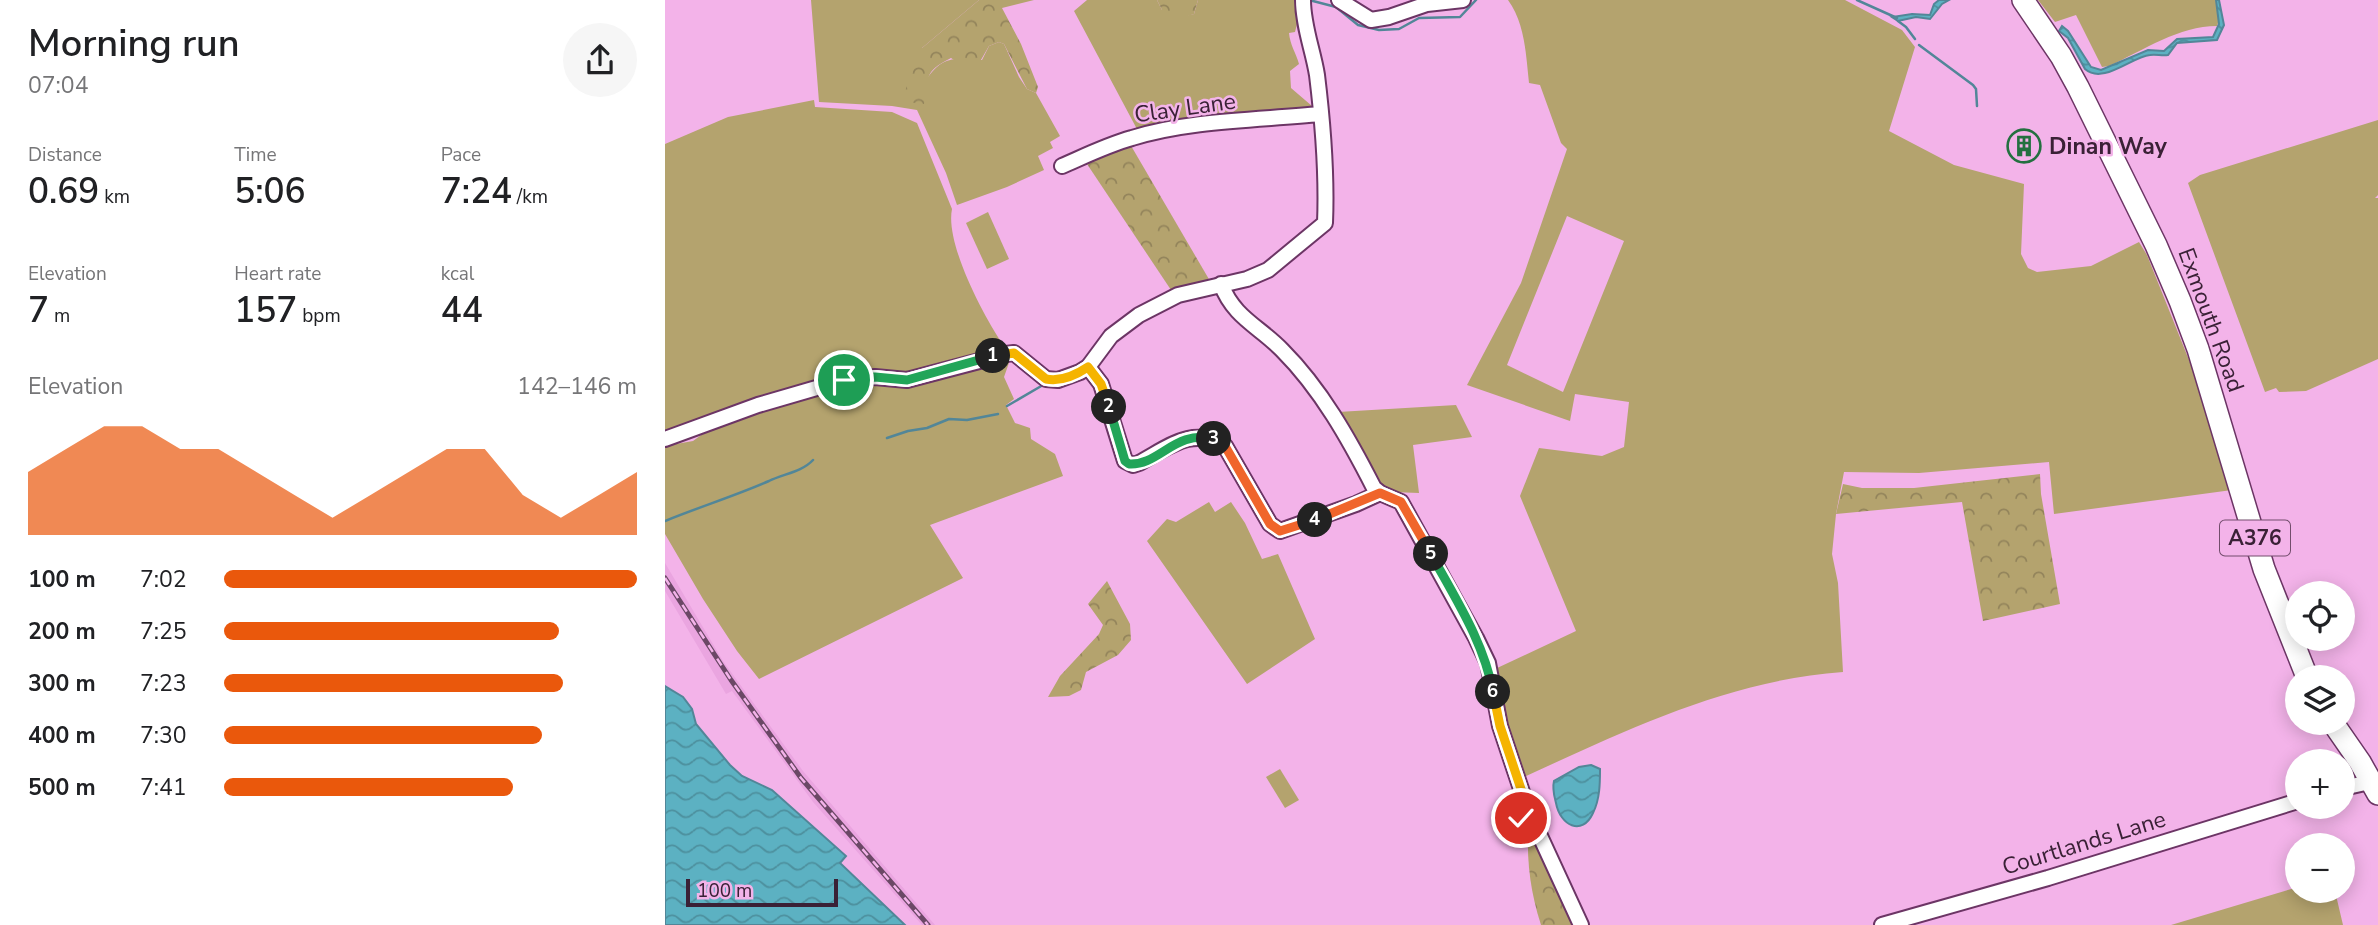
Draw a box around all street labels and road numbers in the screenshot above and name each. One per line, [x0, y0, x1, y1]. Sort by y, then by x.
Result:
street label: Clay Lane [1132, 86, 1238, 130]
street label: Exmouth Road [2171, 244, 2251, 396]
road number: A376 [2220, 520, 2290, 556]
street label: Courtlands Lane [1998, 803, 2170, 883]

